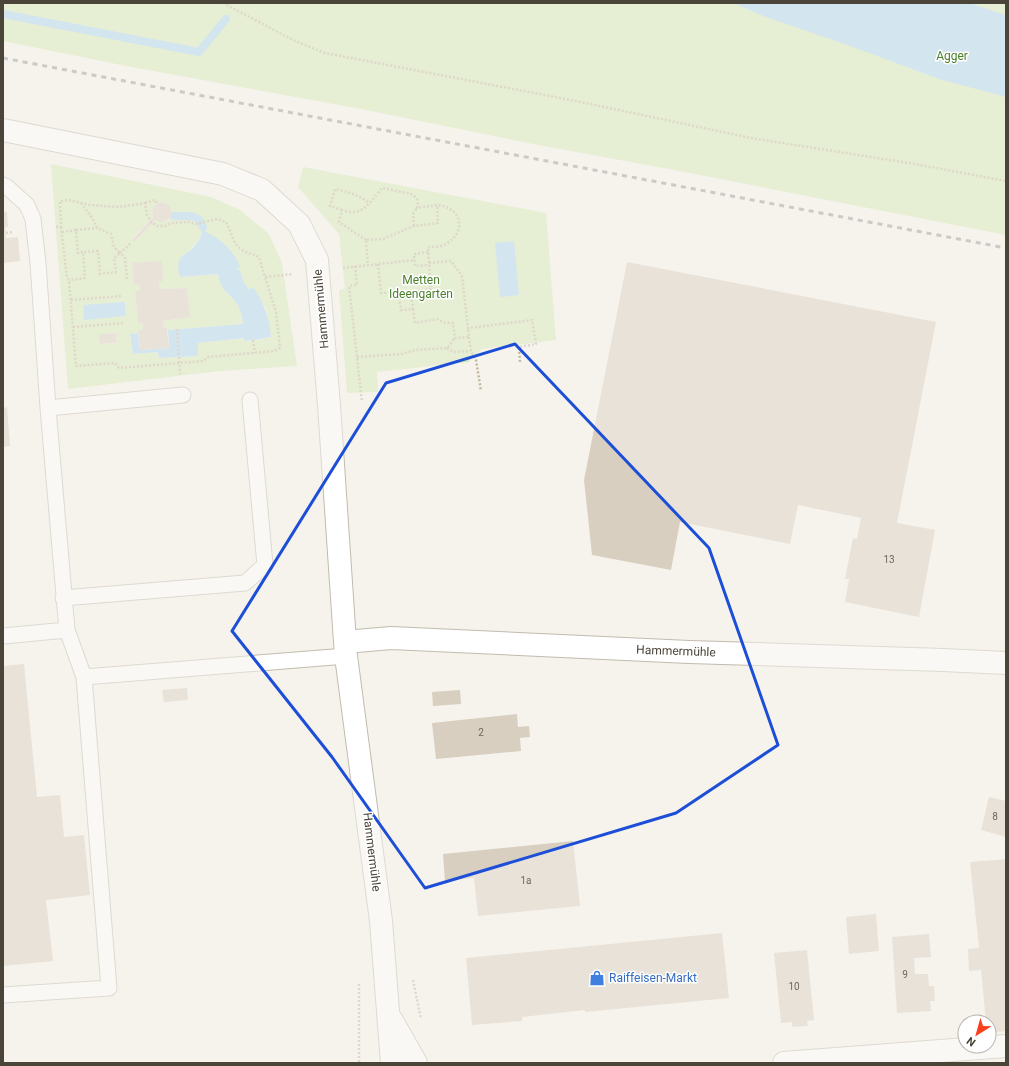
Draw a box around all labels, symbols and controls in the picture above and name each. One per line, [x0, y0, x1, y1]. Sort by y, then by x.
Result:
park label: Agger [936, 49, 968, 63]
street label: Hammermühle [311, 269, 331, 349]
park label: Metten Ideengarten [389, 273, 453, 301]
house number: 13 [883, 554, 895, 565]
street label: Hammermühle [636, 643, 716, 659]
house number: 2 [478, 727, 484, 738]
house number: 8 [992, 811, 998, 822]
street label: Hammermühle [360, 812, 384, 892]
house number: 1a [520, 875, 532, 886]
shop icon: Raiffeisen-Markt [588, 969, 606, 987]
house number: 9 [902, 969, 908, 980]
place label: Raiffeisen-Markt [609, 971, 697, 985]
house number: 10 [788, 981, 800, 992]
north arrow [957, 1014, 997, 1054]
text: N [964, 1034, 978, 1049]

